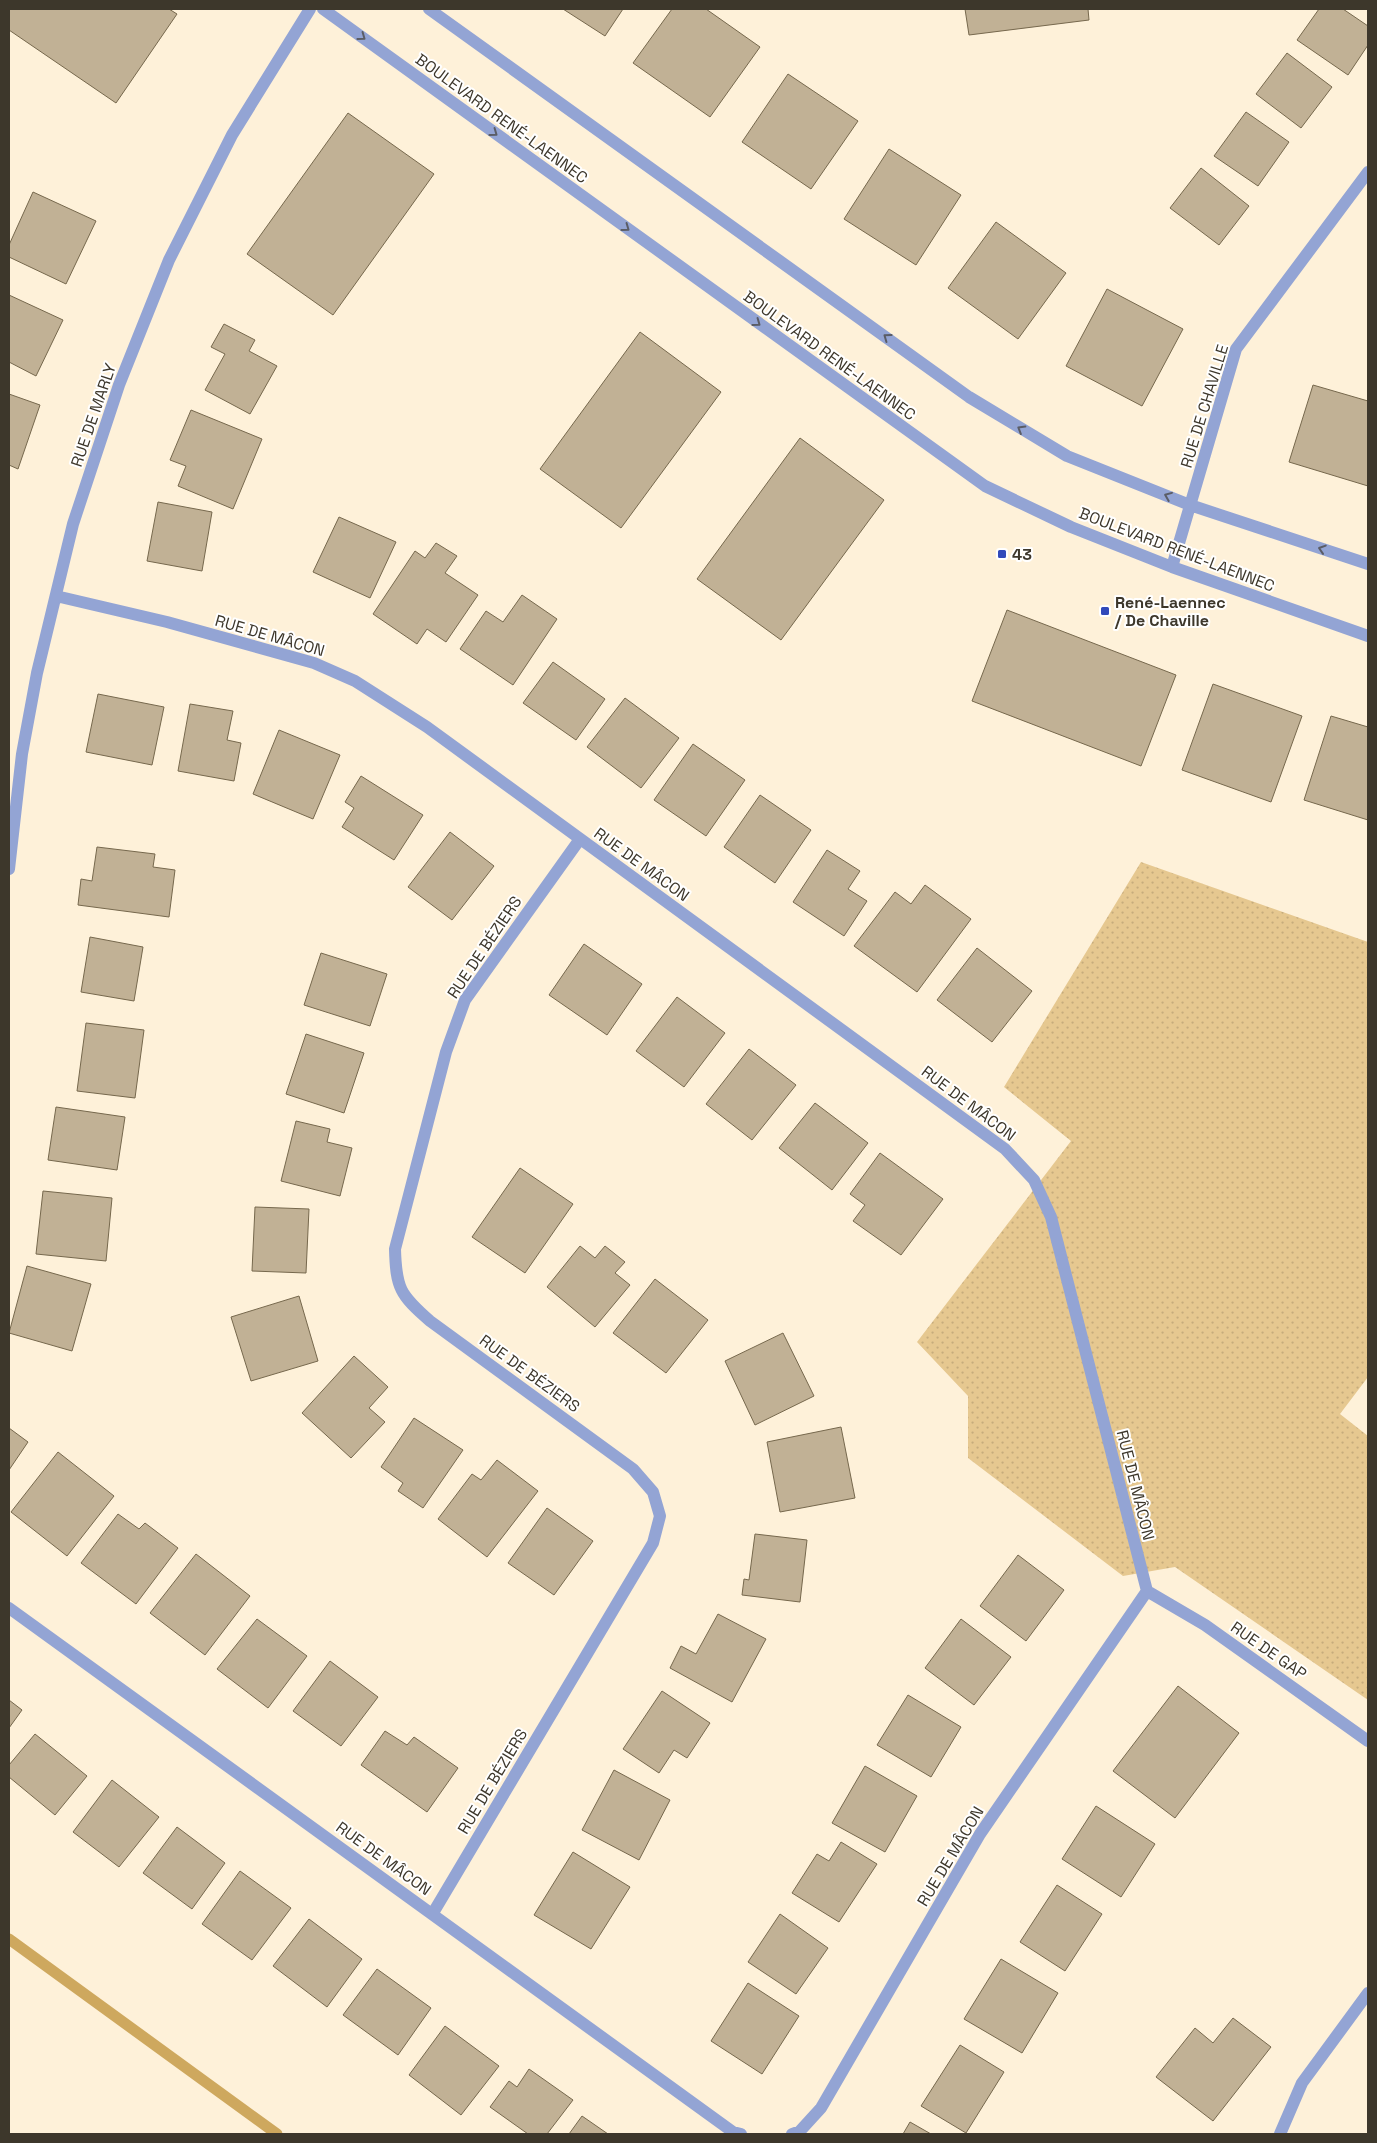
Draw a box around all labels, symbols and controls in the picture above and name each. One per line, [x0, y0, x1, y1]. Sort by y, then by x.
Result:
one-way arrow [356, 31, 366, 40]
street label: BOULEVARD RENÉ-LAENNEC [411, 49, 592, 188]
one-way arrow [488, 127, 497, 135]
one-way arrow [620, 222, 629, 231]
street label: BOULEVARD RENÉ-LAENNEC [739, 286, 920, 425]
one-way arrow [751, 317, 761, 326]
one-way arrow [884, 335, 893, 343]
street label: RUE DE CHAVILLE [1176, 342, 1233, 470]
street label: RUE DE MARLY [66, 360, 121, 470]
one-way arrow [1017, 425, 1026, 435]
one-way arrow [1164, 492, 1173, 503]
street label: BOULEVARD RENÉ-LAENNEC [1076, 502, 1278, 597]
place label: 43 [1012, 544, 1032, 565]
one-way arrow [1318, 545, 1327, 555]
marker: 43 [996, 548, 1008, 560]
place label: René-Laennec / De Chaville [1114, 592, 1226, 631]
marker: René-Laennec / De Chaville [1099, 605, 1111, 617]
street label: RUE DE MÂCON [213, 610, 327, 661]
street label: RUE DE MÂCON [590, 823, 694, 906]
street label: RUE DE BÉZIERS [442, 892, 527, 1003]
street label: RUE DE MÂCON [917, 1061, 1020, 1146]
street label: RUE DE BÉZIERS [475, 1330, 584, 1417]
street label: RUE DE MÂCON [1112, 1428, 1159, 1542]
street label: RUE DE GAP [1227, 1617, 1311, 1684]
street label: RUE DE BÉZIERS [453, 1725, 532, 1838]
street label: RUE DE MÂCON [912, 1802, 989, 1910]
street label: RUE DE MÂCON [332, 1817, 436, 1900]

